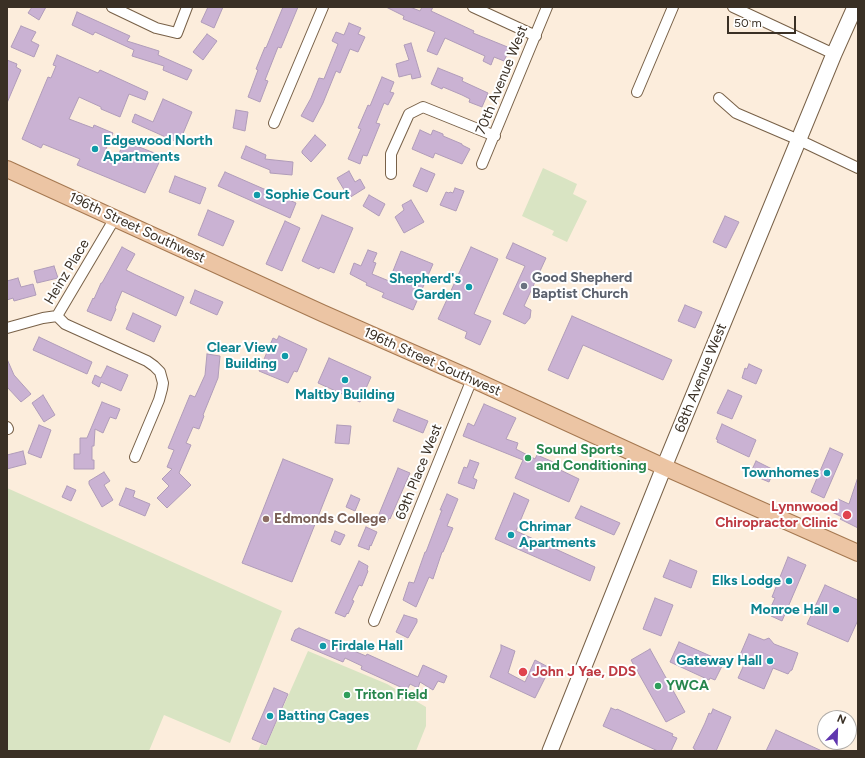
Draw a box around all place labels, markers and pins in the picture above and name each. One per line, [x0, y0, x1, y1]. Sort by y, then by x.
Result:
place label: Edgewood North Apartments [103, 133, 213, 166]
marker: Edgewood North Apartments [90, 144, 100, 154]
place label: Sophie Court [265, 187, 350, 203]
marker: Sophie Court [252, 190, 262, 200]
place label: Good Shepherd Baptist Church [532, 270, 632, 302]
place label: Shepherd's Garden [389, 271, 461, 304]
marker: Good Shepherd Baptist Church [519, 281, 529, 291]
marker: Shepherd's Garden [464, 282, 474, 292]
place label: Clear View Building [207, 340, 277, 372]
marker: Clear View Building [280, 351, 290, 361]
marker: Maltby Building [340, 375, 350, 385]
place label: Maltby Building [295, 387, 395, 403]
place label: Sound Sports and Conditioning [536, 442, 647, 474]
marker: Sound Sports and Conditioning [523, 453, 533, 463]
place label: Townhomes [742, 465, 819, 481]
marker: Townhomes [822, 468, 832, 478]
place label: Lynnwood Chiropractor Clinic [715, 499, 838, 532]
marker: Lynnwood Chiropractor Clinic [841, 509, 853, 521]
place label: Edmonds College [274, 511, 386, 527]
marker: Edmonds College [261, 514, 271, 524]
place label: Chrimar Apartments [519, 519, 596, 552]
marker: Chrimar Apartments [506, 530, 516, 540]
place label: Elks Lodge [712, 573, 781, 589]
marker: Elks Lodge [784, 576, 794, 586]
place label: Monroe Hall [751, 602, 828, 618]
marker: Monroe Hall [831, 605, 841, 615]
place label: Firdale Hall [331, 638, 403, 654]
marker: Firdale Hall [318, 641, 328, 651]
place label: Gateway Hall [676, 653, 762, 669]
marker: Gateway Hall [765, 656, 775, 666]
place label: John J Yae, DDS [532, 664, 636, 680]
marker: John J Yae, DDS [517, 666, 529, 678]
place label: YWCA [666, 678, 709, 694]
marker: YWCA [653, 681, 663, 691]
place label: Triton Field [355, 687, 427, 703]
marker: Triton Field [342, 690, 352, 700]
place label: Batting Cages [278, 708, 369, 724]
marker: Batting Cages [265, 711, 275, 721]

